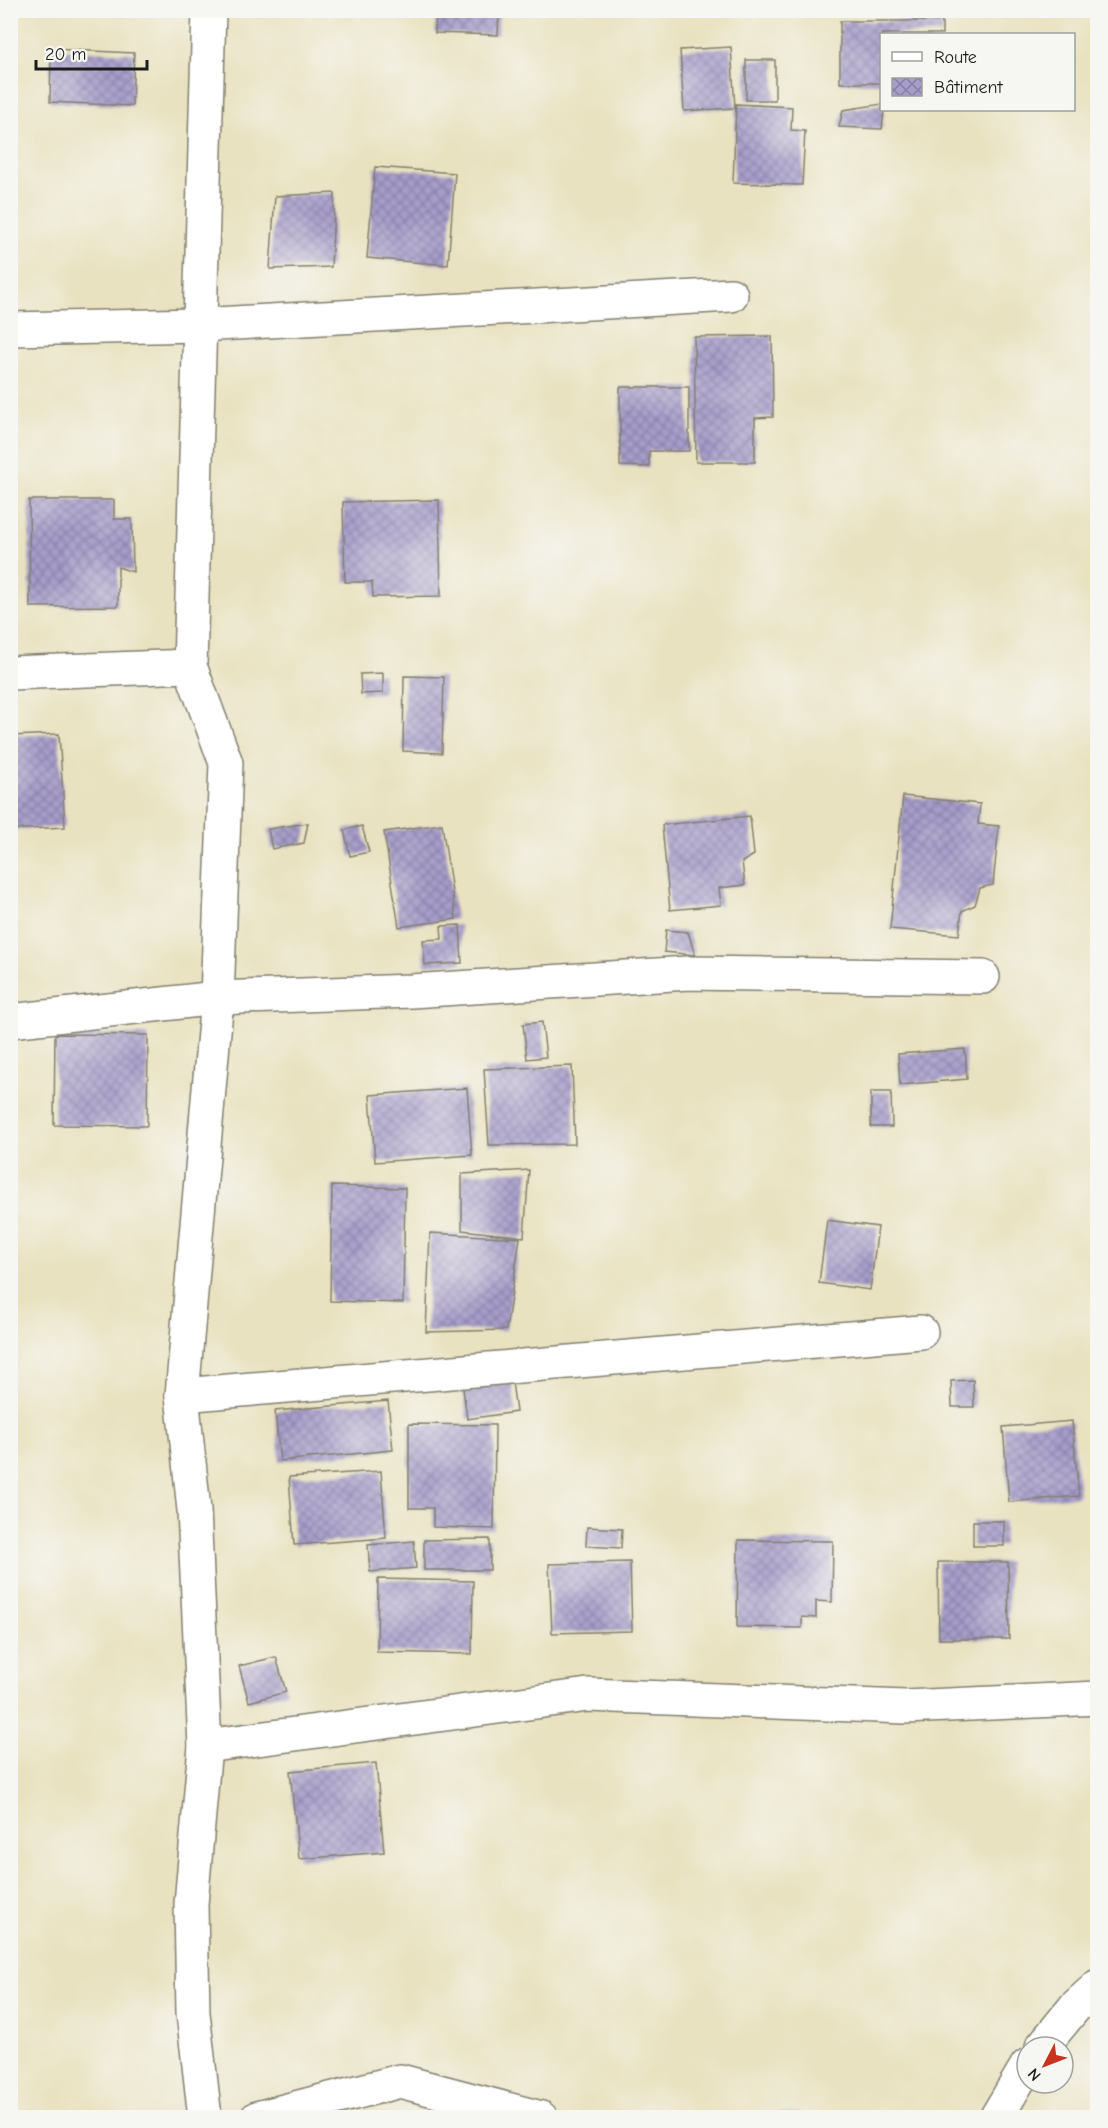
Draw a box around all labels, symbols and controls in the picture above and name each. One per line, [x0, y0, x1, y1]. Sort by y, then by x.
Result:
scale bar [36, 33, 147, 71]
legend [880, 33, 1075, 111]
text: 20 m [45, 44, 86, 65]
text: Route [934, 47, 977, 68]
text: Bâtiment [934, 77, 1004, 98]
north arrow [1015, 2035, 1075, 2095]
text: N [1024, 2064, 1045, 2084]

